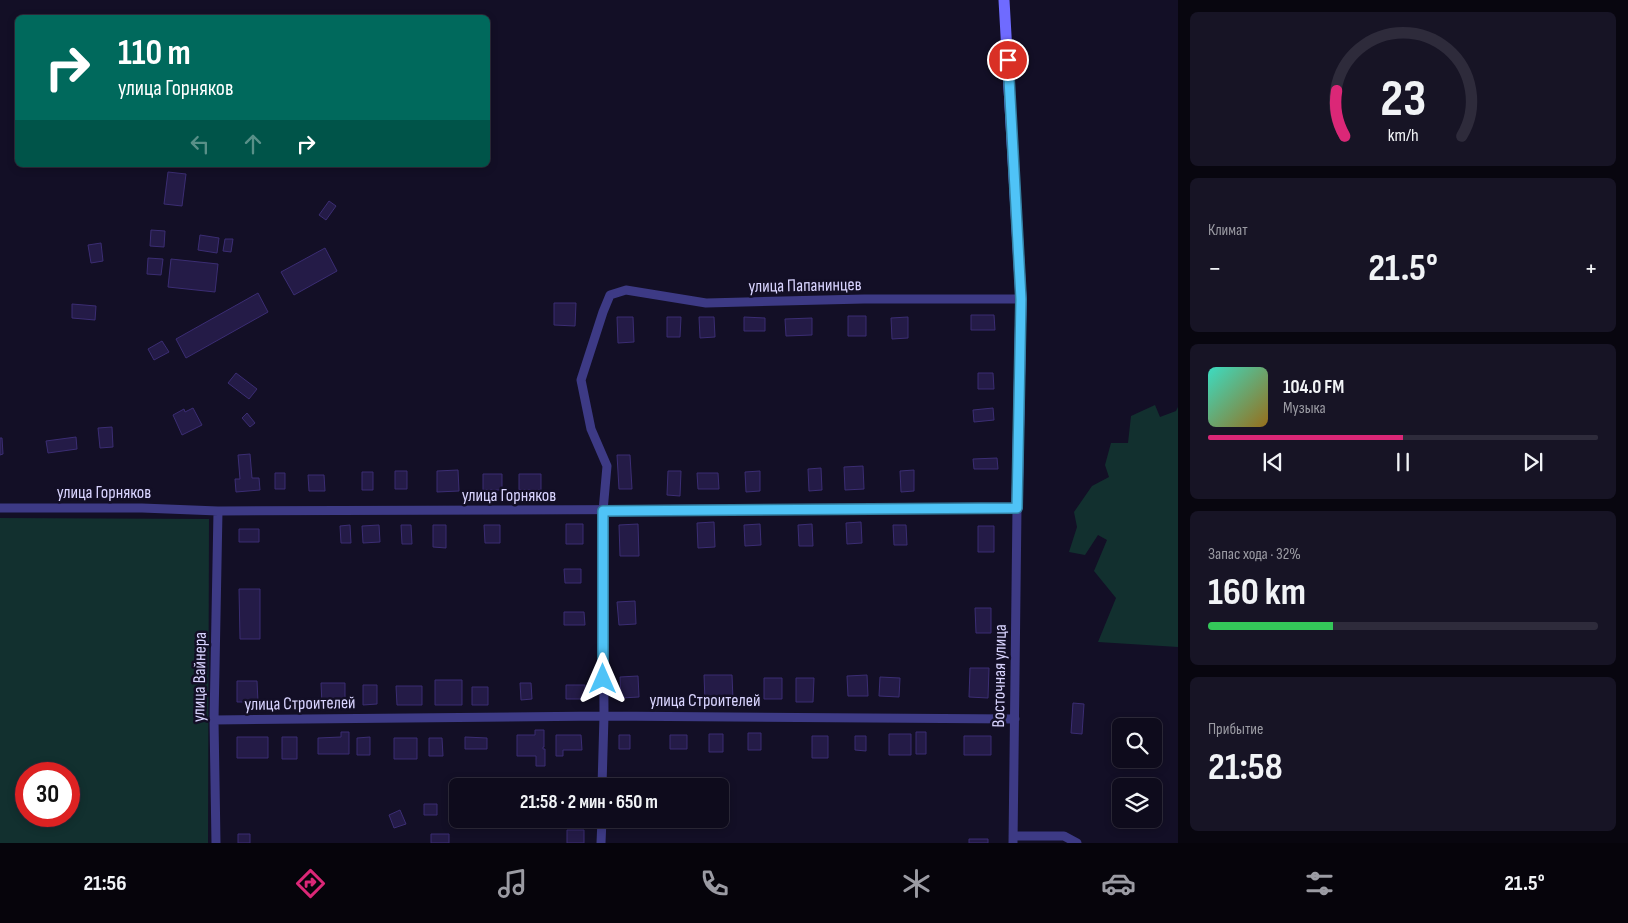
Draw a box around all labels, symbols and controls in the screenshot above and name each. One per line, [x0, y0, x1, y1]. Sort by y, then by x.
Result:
text: 110 m [118, 32, 191, 75]
icon: right [35, 35, 100, 100]
pin [987, 39, 1029, 81]
icon: arrive [994, 46, 1022, 74]
text: 23 [1380, 68, 1426, 131]
text: улица Горняков [118, 75, 233, 102]
text: km/h [1388, 125, 1418, 146]
icon: left [186, 130, 214, 158]
icon: ahead [239, 130, 267, 158]
icon: right [292, 130, 320, 158]
text: Климат [1208, 221, 1248, 240]
text: 21.5° [1368, 246, 1438, 291]
text: − [1208, 252, 1222, 285]
text: + [1584, 252, 1598, 285]
street label: улица Папанинцев [748, 274, 862, 297]
text: 104.0 FM [1283, 376, 1344, 399]
text: Музыка [1283, 399, 1326, 418]
icon: previous [1259, 448, 1287, 476]
icon: pause [1389, 448, 1417, 476]
icon: next [1519, 448, 1547, 476]
street label: улица Горняков [57, 482, 151, 503]
street label: улица Горняков [462, 485, 556, 506]
text: Запас хода · 32% [1208, 545, 1301, 564]
text: 160 km [1208, 570, 1306, 615]
street label: Восточная улица [988, 624, 1011, 728]
street label: улица Вайнера [188, 632, 211, 722]
position arrow [576, 652, 628, 704]
street label: улица Строителей [649, 690, 761, 711]
street label: улица Строителей [244, 692, 356, 715]
map controls [1112, 718, 1162, 828]
button: search [1112, 718, 1162, 768]
text: Прибытие [1208, 720, 1263, 739]
text: 21:58 [1208, 745, 1283, 790]
speed limit sign: 30 [15, 762, 80, 827]
button: layers [1112, 778, 1162, 828]
text: 21:58 · 2 мин · 650 m [520, 791, 658, 814]
icon: directions [293, 866, 328, 901]
icon: music [495, 866, 530, 901]
icon: phone [697, 866, 732, 901]
icon: climate [899, 866, 934, 901]
icon: car [1101, 866, 1136, 901]
icon: filters [1302, 866, 1337, 901]
text: 21:56 [83, 870, 127, 897]
text: 21.5° [1504, 870, 1545, 897]

